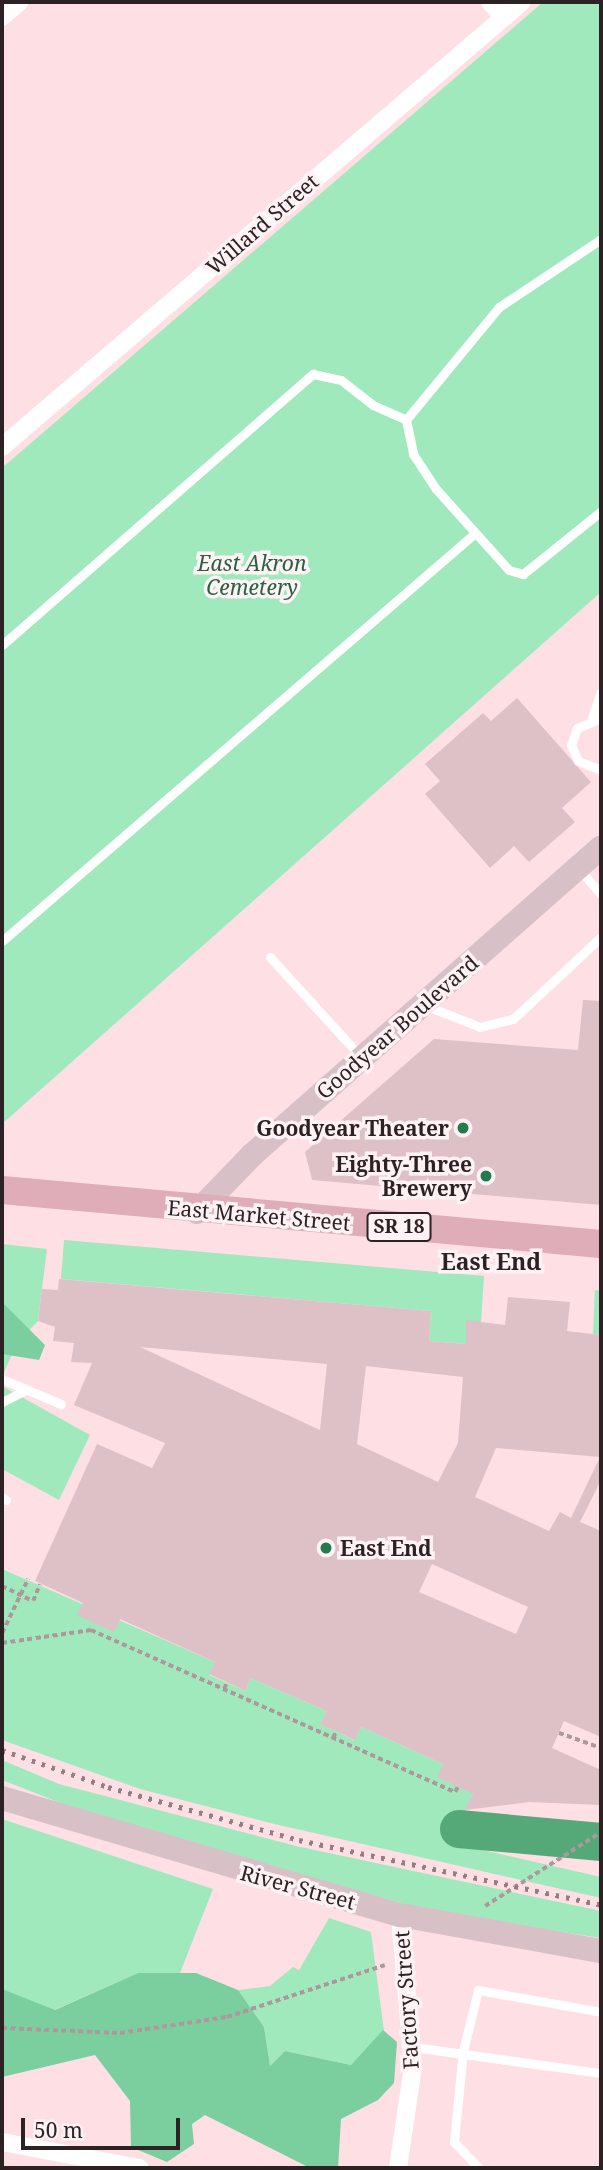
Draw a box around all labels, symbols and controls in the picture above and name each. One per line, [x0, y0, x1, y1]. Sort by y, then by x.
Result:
street label: Willard Street [201, 168, 323, 280]
park label: East Akron Cemetery [198, 550, 306, 600]
street label: Goodyear Boulevard [311, 950, 483, 1104]
place label: Goodyear Theater [256, 1115, 449, 1141]
marker: Goodyear Theater [455, 1120, 471, 1136]
place label: Eighty-Three Brewery [335, 1151, 472, 1201]
marker: Eighty-Three Brewery [478, 1168, 494, 1184]
street label: East Market Street [167, 1194, 351, 1236]
road number: SR 18 [366, 1212, 432, 1242]
district label: East End [441, 1247, 541, 1275]
place label: East End [340, 1535, 432, 1561]
marker: East End [318, 1540, 334, 1556]
street label: River Street [238, 1860, 358, 1914]
street label: Factory Street [389, 1930, 423, 2070]
scale bar [24, 2104, 184, 2148]
text: 50 m [34, 2116, 83, 2144]

